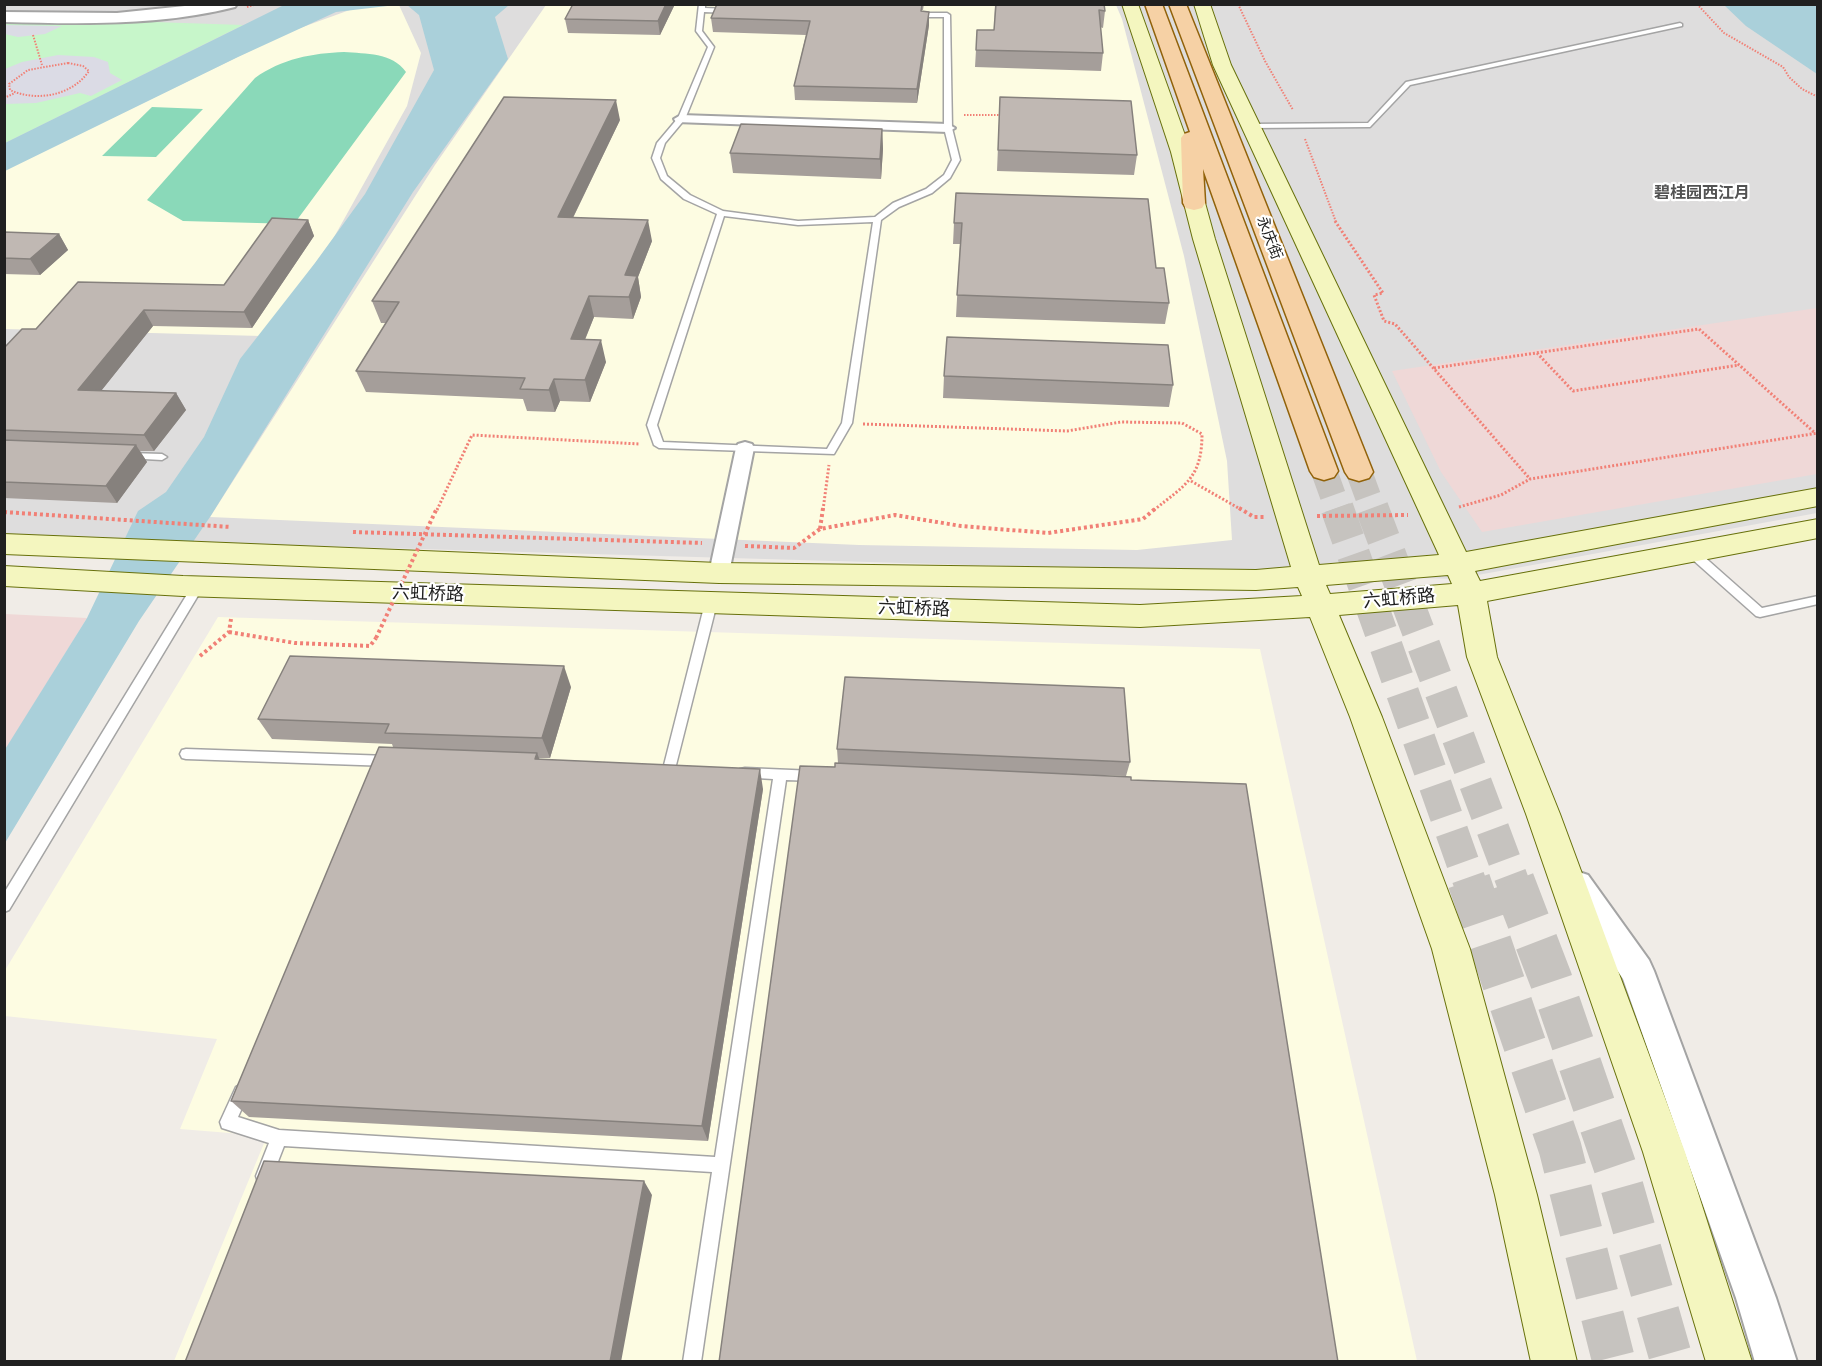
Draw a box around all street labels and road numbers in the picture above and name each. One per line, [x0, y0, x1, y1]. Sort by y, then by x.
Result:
street label: 永庆街 [1253, 214, 1285, 262]
street label: 六虹桥路 [392, 582, 464, 606]
street label: 六虹桥路 [1362, 585, 1436, 613]
street label: 六虹桥路 [878, 597, 950, 621]

